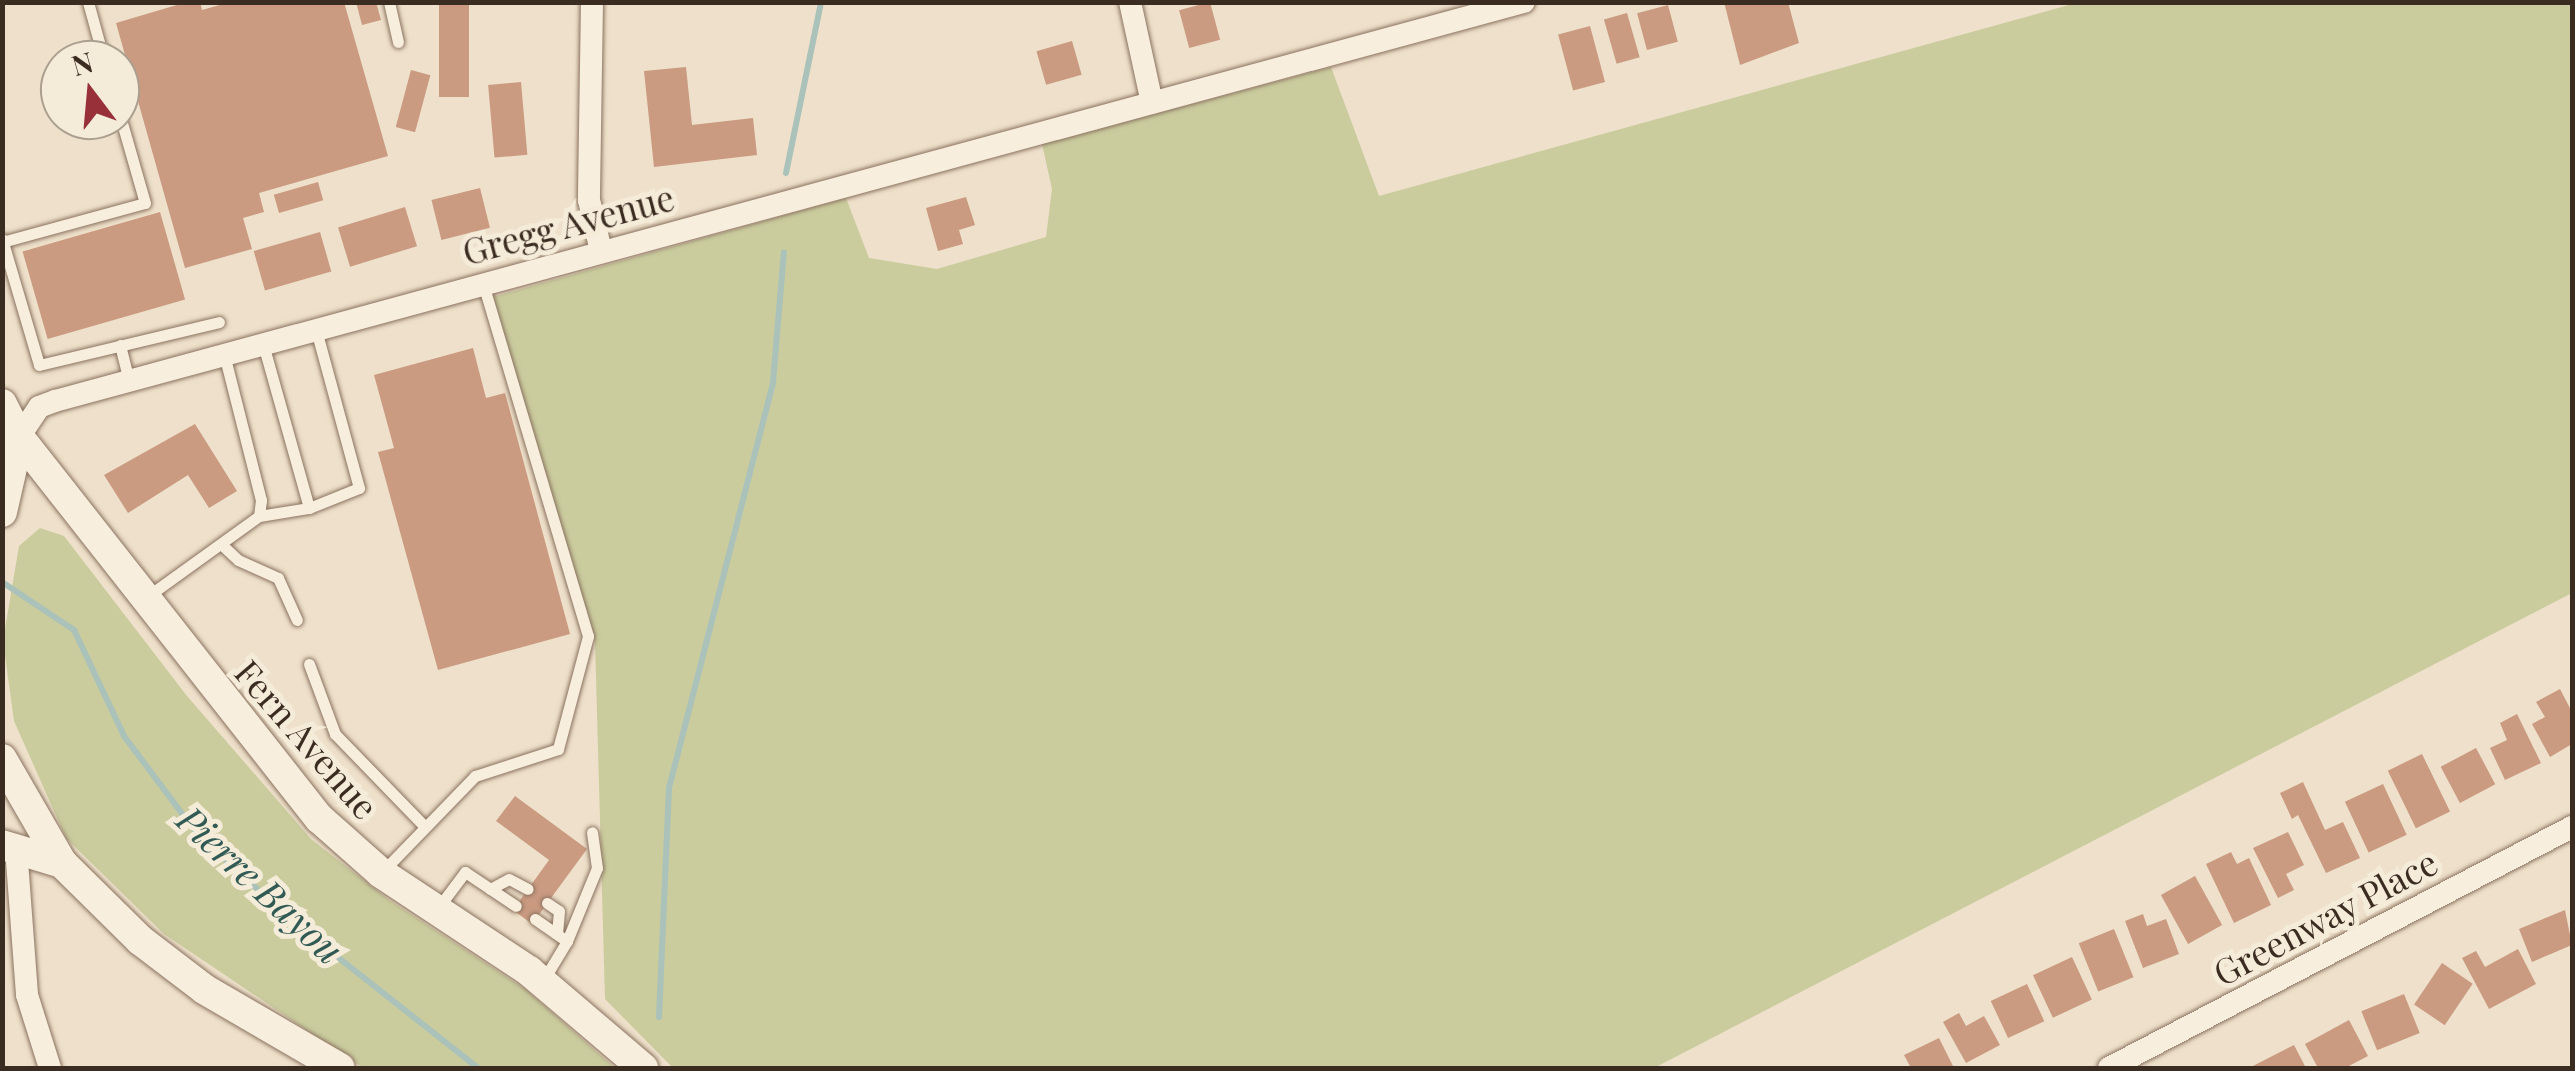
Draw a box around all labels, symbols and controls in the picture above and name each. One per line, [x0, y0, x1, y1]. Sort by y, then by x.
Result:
north arrow [40, 40, 140, 140]
text: N [67, 42, 97, 83]
street label: Gregg Avenue [457, 175, 679, 273]
street label: Fern Avenue [226, 651, 388, 827]
water label: Pierre Bayou [169, 796, 353, 972]
street label: Greenway Place [2206, 840, 2444, 994]

